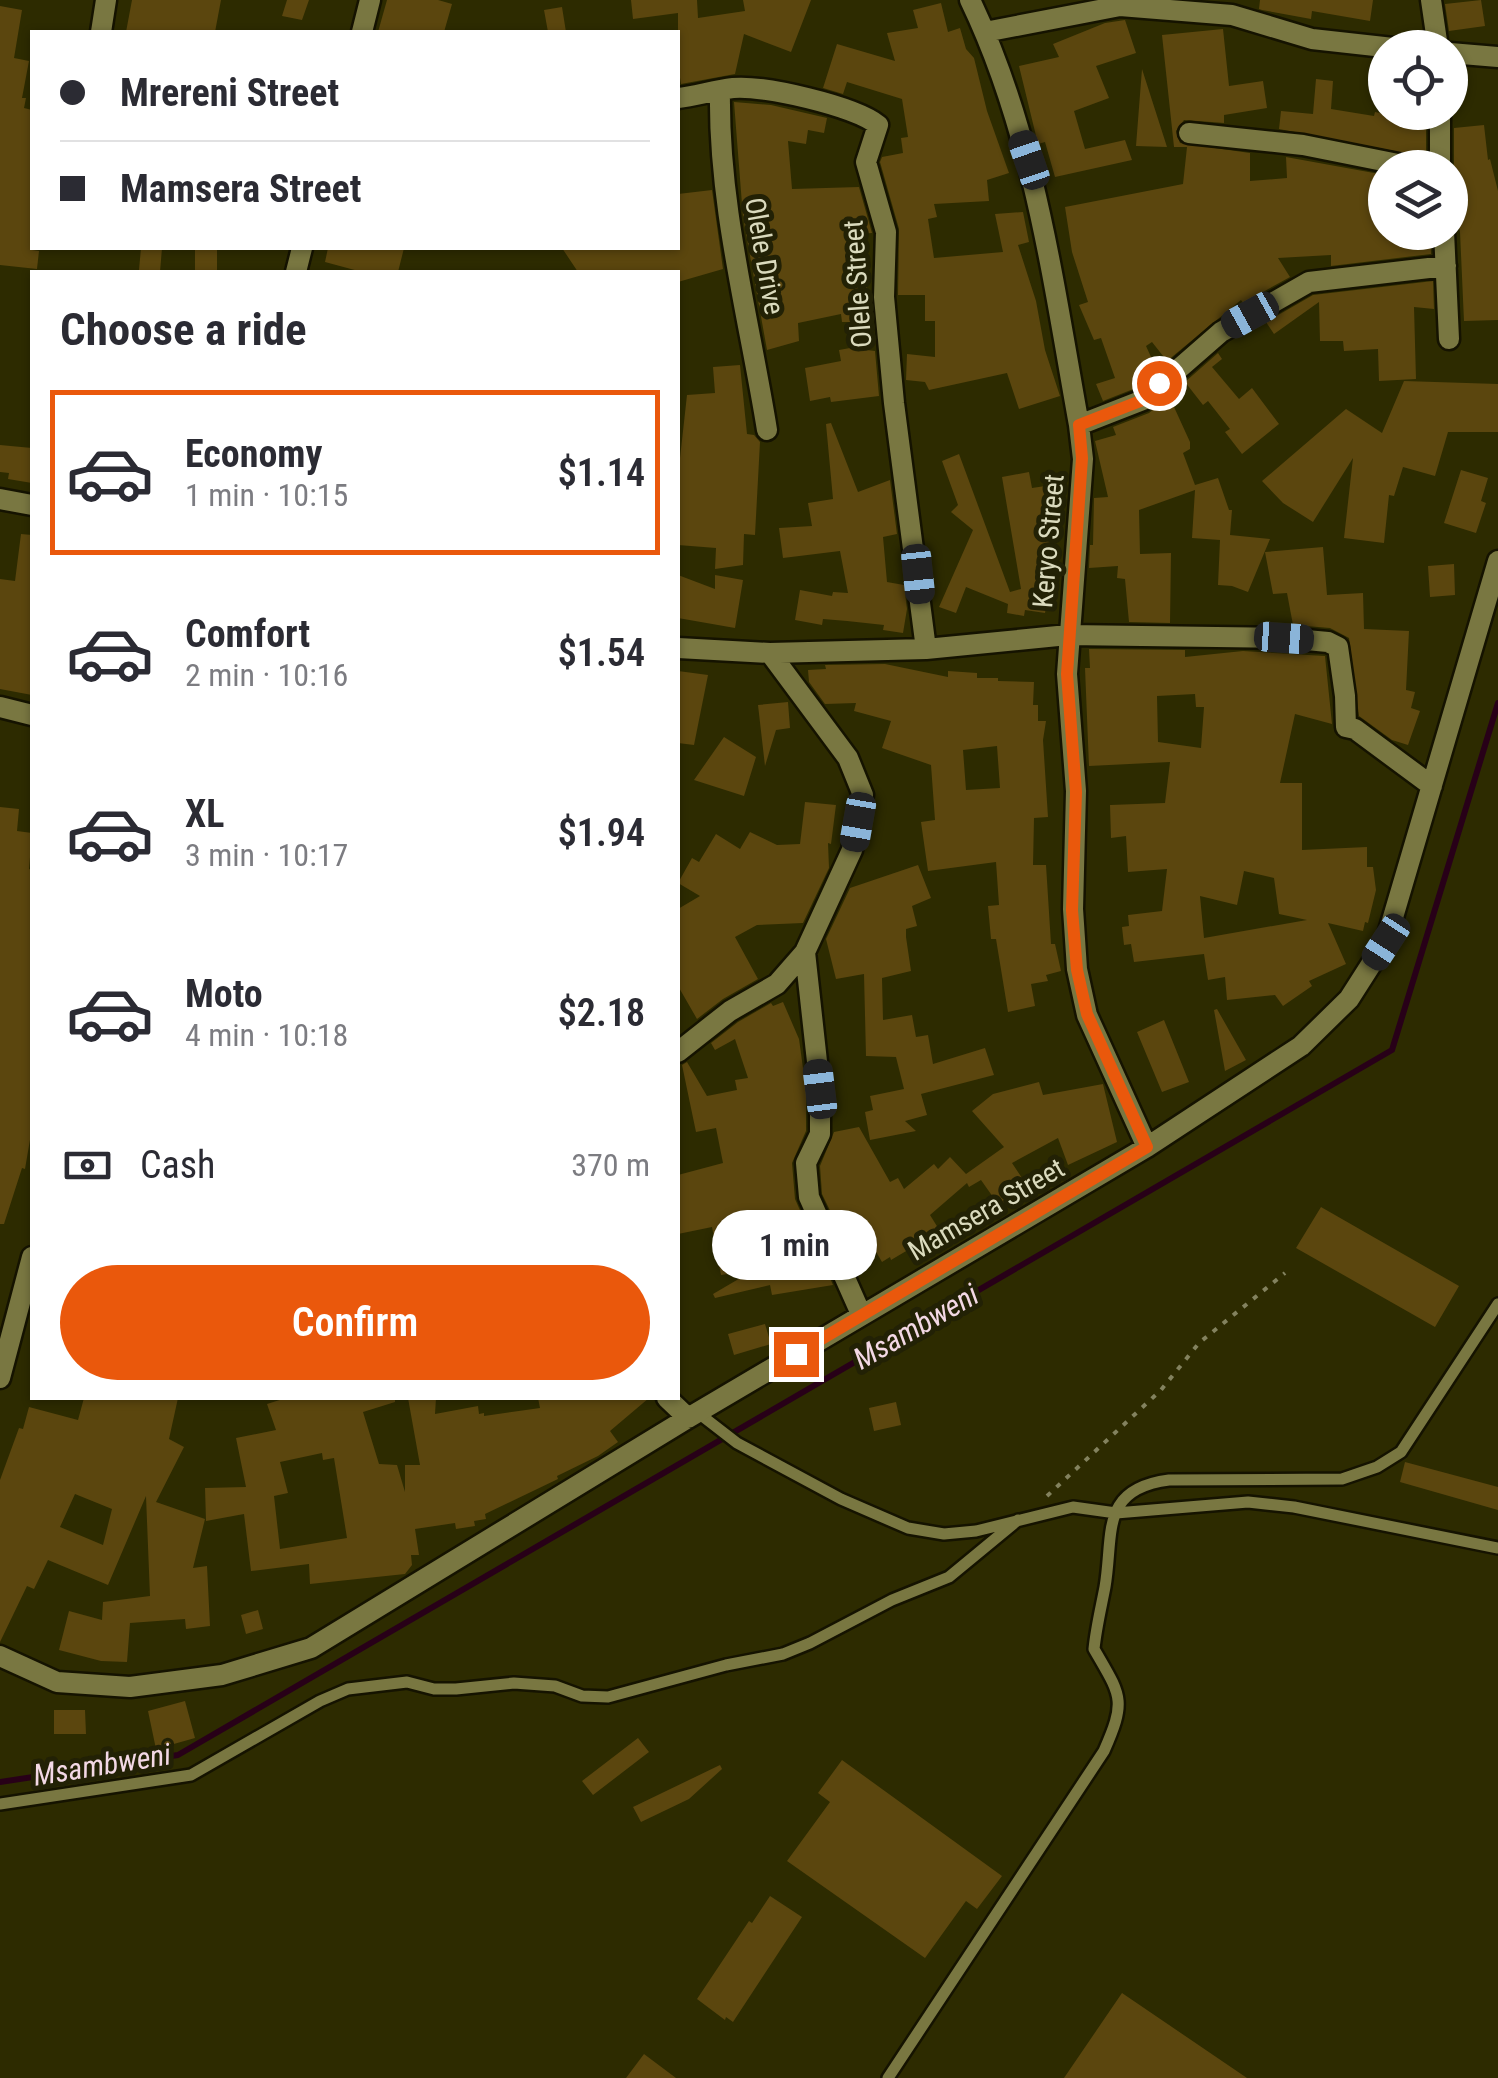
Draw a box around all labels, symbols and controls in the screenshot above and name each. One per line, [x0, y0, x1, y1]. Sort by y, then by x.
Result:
map controls [1368, 30, 1468, 250]
button: locate [1368, 30, 1468, 130]
text: Mrereni Street [120, 71, 339, 115]
car [1005, 127, 1053, 193]
button: layers [1368, 150, 1468, 250]
text: Mamsera Street [120, 167, 361, 211]
street label: Olele Drive [738, 195, 791, 317]
street label: Olele Street [837, 219, 878, 349]
car [1216, 287, 1284, 343]
text: Choose a ride [60, 303, 307, 356]
route start [1137, 361, 1182, 406]
icon: car [65, 428, 155, 518]
text: Economy [185, 432, 322, 476]
text: $1.14 [558, 451, 645, 495]
street label: Keryo Street [1026, 473, 1071, 609]
text: 1 min · 10:15 [185, 476, 348, 514]
car [900, 543, 936, 605]
icon: car [65, 608, 155, 698]
text: Comfort [185, 612, 310, 656]
car [1253, 621, 1315, 655]
text: $1.54 [558, 631, 645, 675]
text: 2 min · 10:16 [185, 656, 348, 694]
icon: car [65, 788, 155, 878]
car [838, 790, 878, 854]
text: XL [185, 792, 224, 836]
text: $1.94 [558, 811, 645, 855]
text: 3 min · 10:17 [185, 836, 348, 874]
car [1357, 909, 1415, 975]
icon: car [65, 968, 155, 1058]
text: Moto [185, 972, 263, 1016]
text: $2.18 [558, 991, 645, 1035]
text: 4 min · 10:18 [185, 1016, 348, 1054]
car [801, 1057, 839, 1121]
icon: cash [60, 1138, 115, 1193]
text: Cash [140, 1143, 215, 1187]
text: 370 m [571, 1146, 650, 1184]
street label: Mamsera Street [902, 1151, 1070, 1267]
callout: 1 min [714, 1209, 878, 1279]
text: 1 min [759, 1226, 830, 1264]
button: Confirm [60, 1265, 650, 1380]
water label: Msambweni [847, 1277, 985, 1376]
route end [774, 1332, 819, 1377]
water label: Msambweni [31, 1736, 174, 1793]

